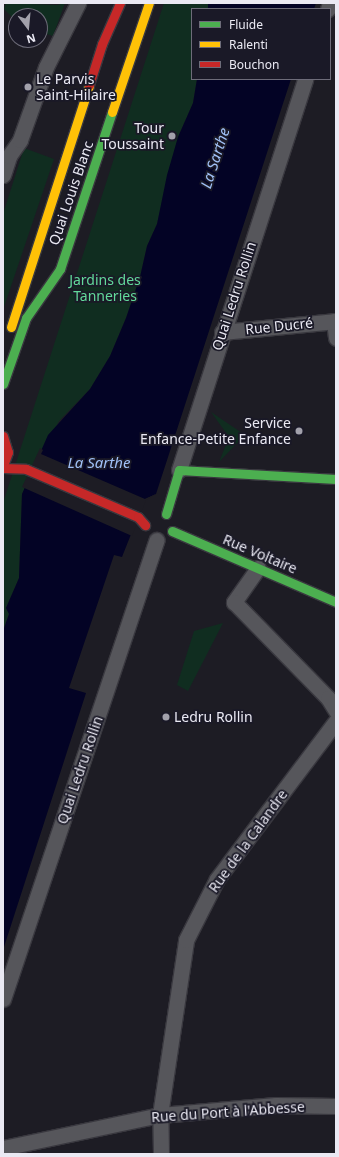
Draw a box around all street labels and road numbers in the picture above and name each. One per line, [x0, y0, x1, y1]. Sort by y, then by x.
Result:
street label: Quai Louis Blanc [45, 139, 97, 247]
street label: Quai Ledru Rollin [209, 240, 259, 352]
street label: Rue Ducré [244, 314, 314, 338]
street label: Rue Voltaire [220, 531, 300, 577]
street label: Quai Ledru Rollin [54, 714, 106, 826]
street label: Rue de la Calandre [205, 786, 291, 896]
street label: Rue du Port à l'Abbesse [151, 1098, 305, 1126]

